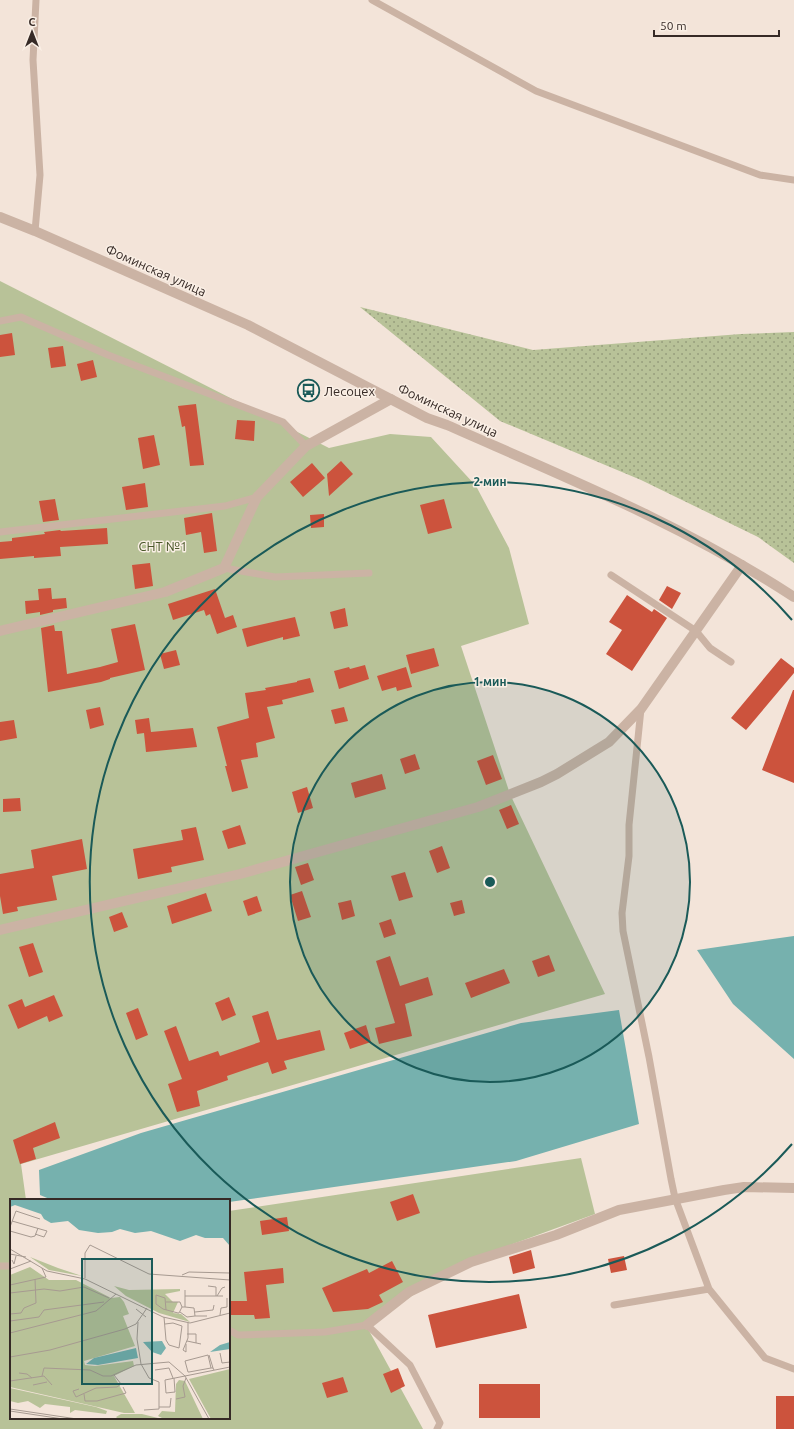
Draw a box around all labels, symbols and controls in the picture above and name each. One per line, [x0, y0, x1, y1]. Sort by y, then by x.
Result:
north arrow [12, 12, 52, 52]
scale bar [654, 12, 779, 38]
text: С [28, 16, 36, 28]
text: 50 m [660, 19, 687, 32]
street label: Фоминская улица [104, 242, 208, 298]
bus stop icon: Лесоцех [296, 378, 322, 404]
street label: Фоминская улица [396, 381, 500, 439]
place label: Лесоцех [324, 384, 375, 398]
text: 2 мин [473, 475, 507, 488]
park label: СНТ №1 [139, 539, 187, 553]
text: 1 мин [473, 675, 507, 688]
centre of rings [483, 875, 497, 889]
inset map [10, 1199, 230, 1419]

